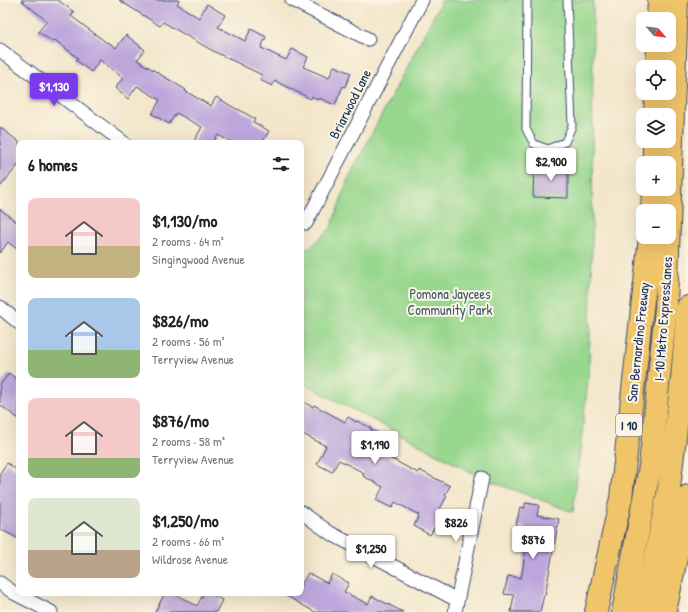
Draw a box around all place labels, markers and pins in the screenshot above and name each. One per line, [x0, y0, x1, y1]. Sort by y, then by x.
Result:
pin: $1,130 [21, 73, 87, 107]
pin: $2,900 [518, 148, 584, 182]
pin: $1,190 [342, 431, 408, 465]
pin: $826 [432, 509, 480, 543]
pin: $876 [509, 526, 557, 560]
pin: $1,250 [338, 535, 404, 569]

